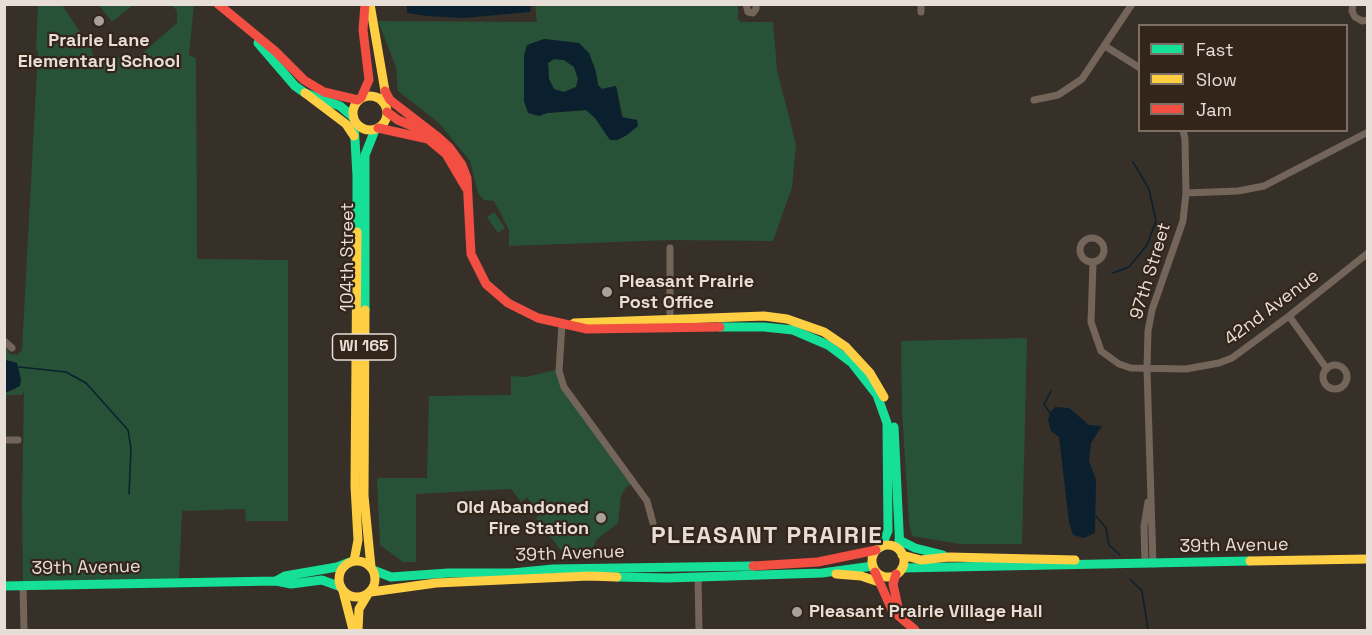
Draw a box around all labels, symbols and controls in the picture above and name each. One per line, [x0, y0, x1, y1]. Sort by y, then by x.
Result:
marker: Prairie Lane Elementary School [92, 14, 106, 28]
legend [1138, 24, 1348, 132]
place label: Prairie Lane Elementary School [18, 30, 180, 72]
text: Fast [1196, 38, 1233, 61]
text: Slow [1196, 68, 1237, 91]
text: Jam [1196, 98, 1232, 121]
street label: 104th Street [337, 202, 359, 312]
street label: 97th Street [1126, 220, 1176, 322]
street label: 42nd Avenue [1220, 265, 1324, 351]
place label: Pleasant Prairie Post Office [619, 271, 754, 314]
marker: Pleasant Prairie Post Office [600, 285, 614, 299]
road number: WI 165 [332, 334, 395, 360]
place label: Old Abandoned Fire Station [456, 497, 589, 540]
marker: Old Abandoned Fire Station [594, 511, 608, 525]
district label: PLEASANT PRAIRIE [651, 522, 883, 550]
street label: 39th Avenue [1179, 534, 1289, 558]
street label: 39th Avenue [515, 541, 625, 567]
street label: 39th Avenue [31, 556, 141, 580]
place label: Pleasant Prairie Village Hall [809, 601, 1043, 623]
marker: Pleasant Prairie Village Hall [790, 605, 804, 619]

